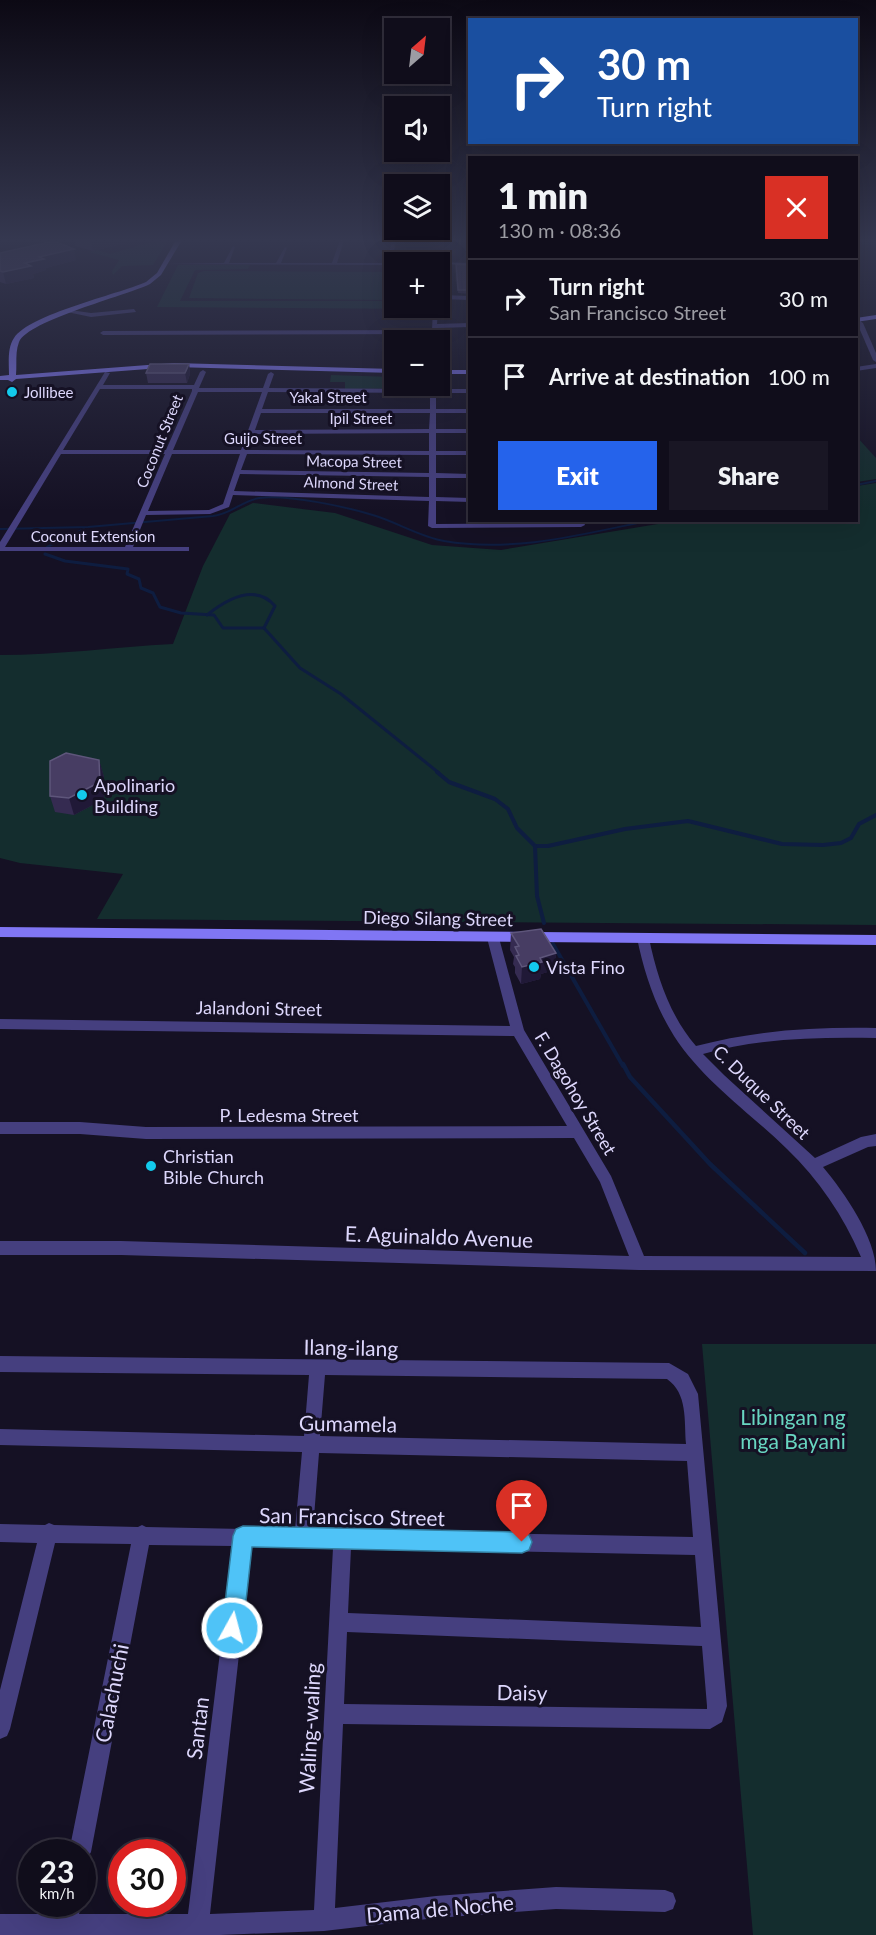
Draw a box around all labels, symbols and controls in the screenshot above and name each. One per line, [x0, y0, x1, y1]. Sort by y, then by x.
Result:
north arrow [384, 18, 450, 84]
map controls [384, 18, 450, 396]
text: 30 m [597, 39, 691, 89]
icon: right [498, 42, 576, 120]
text: Turn right [597, 90, 712, 123]
button: sound [384, 96, 450, 162]
text: 1 min [498, 173, 588, 217]
button: layers [384, 174, 450, 240]
button: close [765, 176, 828, 239]
text: 130 m · 08:36 [498, 218, 621, 242]
button: + [384, 252, 450, 318]
text: Turn right [549, 273, 644, 300]
icon: right [498, 282, 531, 315]
text: 30 m [779, 285, 828, 312]
text: San Francisco Street [549, 300, 726, 324]
button: − [384, 330, 450, 396]
icon: arrive [498, 360, 531, 393]
text: Arrive at destination [549, 363, 750, 390]
text: 100 m [768, 363, 830, 390]
place label: Jollibee [24, 383, 74, 401]
marker: Jollibee [5, 385, 19, 399]
street label: Yakal Street [289, 388, 367, 406]
street label: Coconut Street [132, 391, 186, 490]
street label: Ipil Street [330, 409, 393, 427]
street label: Guijo Street [224, 429, 303, 447]
button: Exit [498, 441, 657, 510]
button: Share [669, 441, 828, 510]
street label: Macopa Street [306, 451, 403, 471]
street label: Almond Street [303, 472, 399, 494]
street label: Coconut Extension [31, 527, 155, 545]
place label: Apolinario Building [94, 774, 175, 817]
marker: Apolinario Building [75, 788, 89, 802]
street label: Diego Silang Street [363, 906, 514, 930]
place label: Vista Fino [546, 956, 625, 978]
marker: Vista Fino [527, 960, 541, 974]
street label: Jalandoni Street [196, 996, 323, 1020]
street label: F. Dagohoy Street [531, 1027, 622, 1159]
street label: C. Duque Street [709, 1040, 815, 1144]
street label: P. Ledesma Street [219, 1104, 359, 1126]
place label: Christian Bible Church [163, 1145, 264, 1188]
marker: Christian Bible Church [144, 1159, 158, 1173]
street label: E. Aguinaldo Avenue [344, 1220, 534, 1252]
street label: Ilang-ilang [303, 1334, 399, 1360]
park label: Libingan ng mga Bayani [740, 1404, 846, 1453]
street label: Gumamela [299, 1410, 397, 1436]
pin [496, 1480, 547, 1542]
icon: arrive [505, 1489, 538, 1522]
street label: San Francisco Street [259, 1502, 446, 1530]
position arrow [200, 1596, 264, 1660]
street label: Calachuchi [89, 1641, 133, 1745]
street label: Waling-waling [293, 1662, 325, 1794]
street label: Daisy [496, 1679, 548, 1705]
street label: Santan [181, 1695, 213, 1761]
speed limit sign: 30 [108, 1839, 186, 1917]
text: 23 [40, 1853, 74, 1889]
text: km/h [39, 1884, 75, 1902]
street label: Dama de Noche [365, 1889, 515, 1927]

